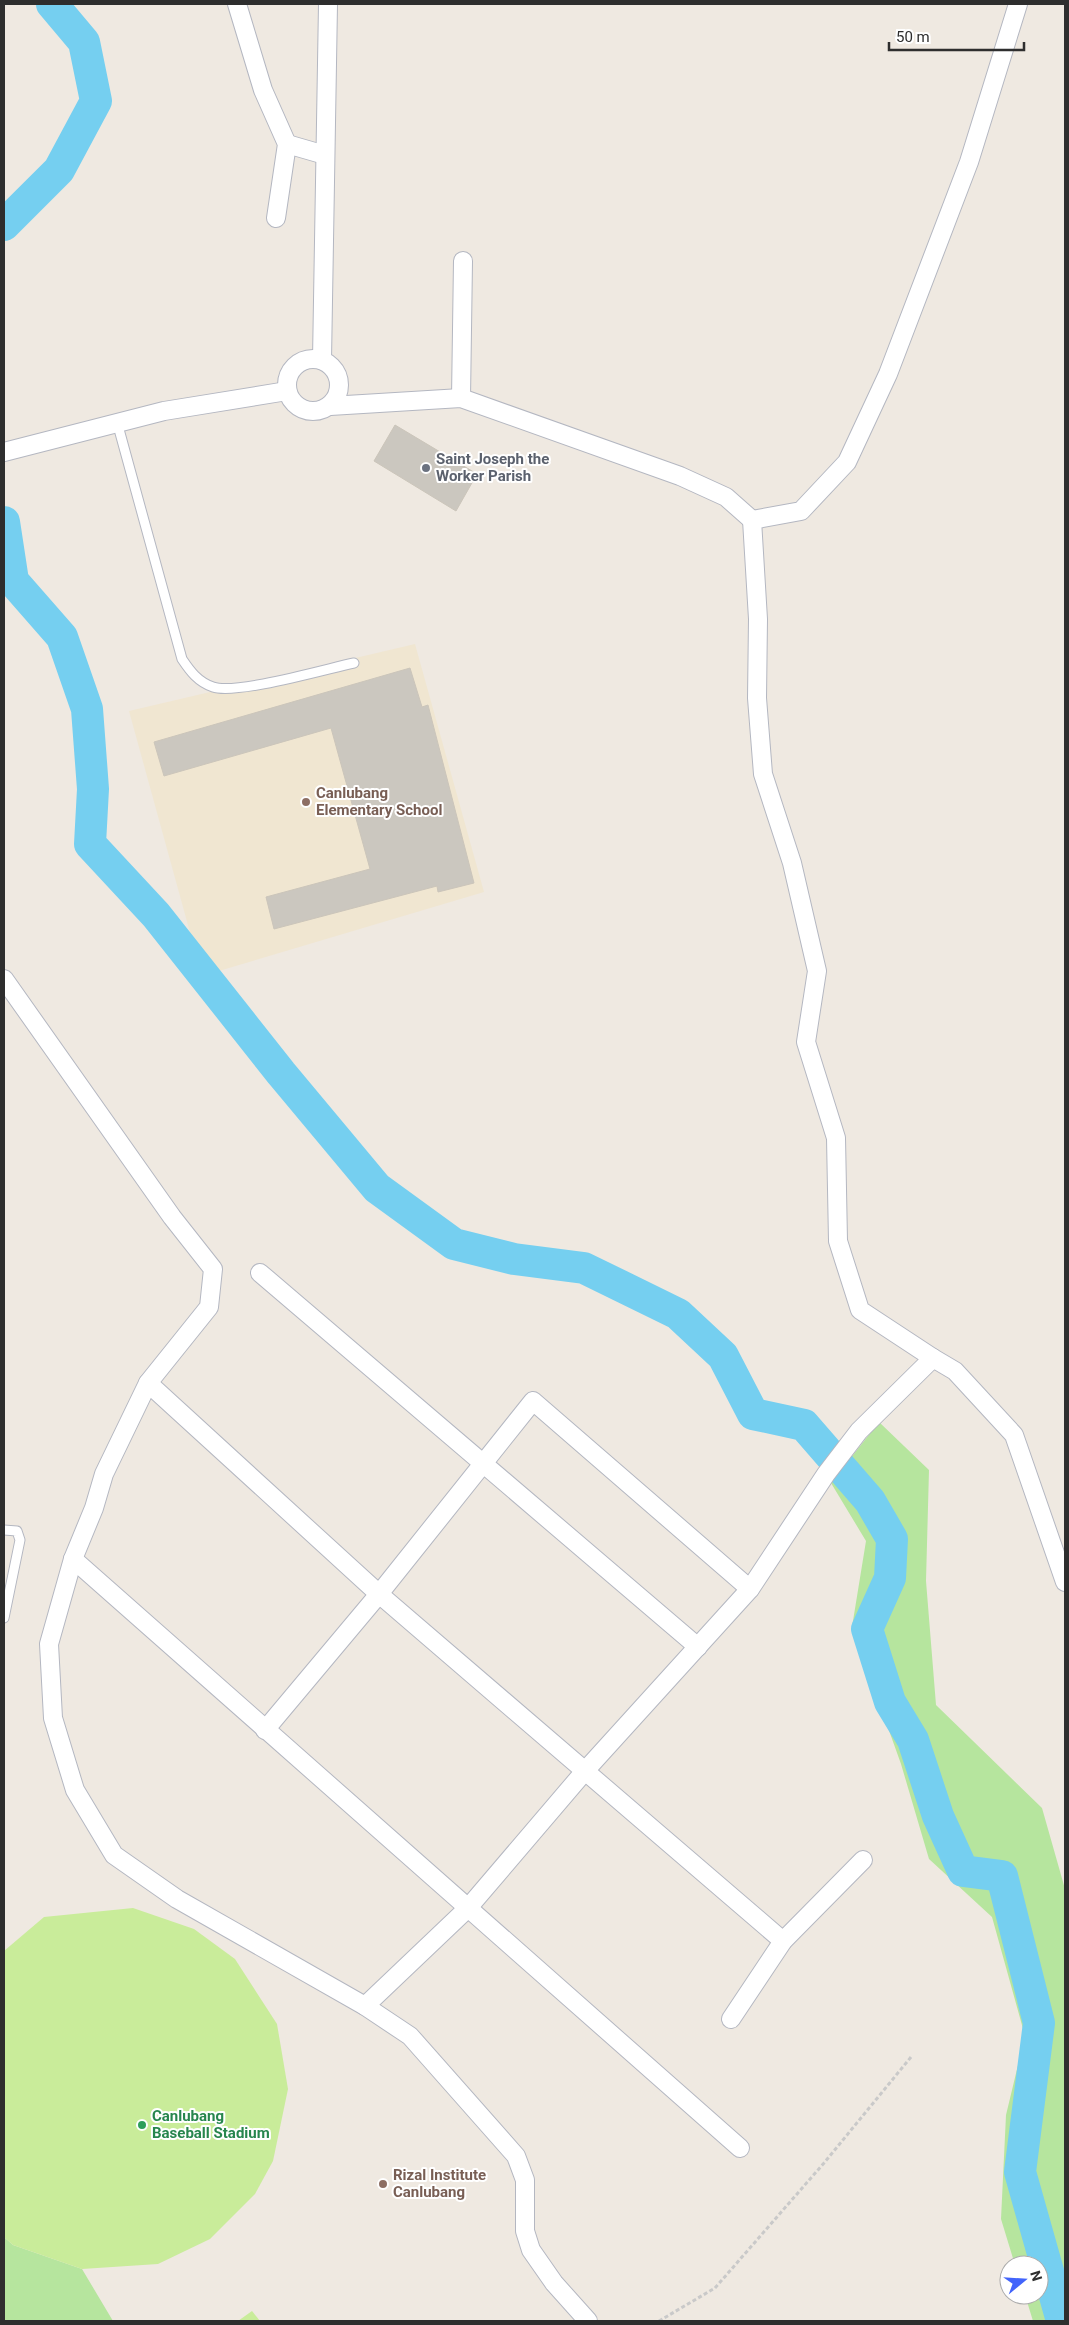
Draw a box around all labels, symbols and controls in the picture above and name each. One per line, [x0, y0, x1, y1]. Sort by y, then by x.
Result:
scale bar [889, 20, 1024, 52]
text: 50 m [896, 28, 930, 46]
place label: Saint Joseph the Worker Parish [436, 450, 549, 485]
marker: Saint Joseph the Worker Parish [420, 462, 432, 474]
place label: Canlubang Elementary School [316, 784, 442, 819]
marker: Canlubang Elementary School [300, 796, 312, 808]
place label: Canlubang Baseball Stadium [152, 2107, 270, 2142]
marker: Canlubang Baseball Stadium [136, 2119, 148, 2131]
place label: Rizal Institute Canlubang [393, 2166, 486, 2201]
marker: Rizal Institute Canlubang [377, 2178, 389, 2190]
north arrow [999, 2255, 1049, 2305]
text: N [1027, 2269, 1046, 2283]

